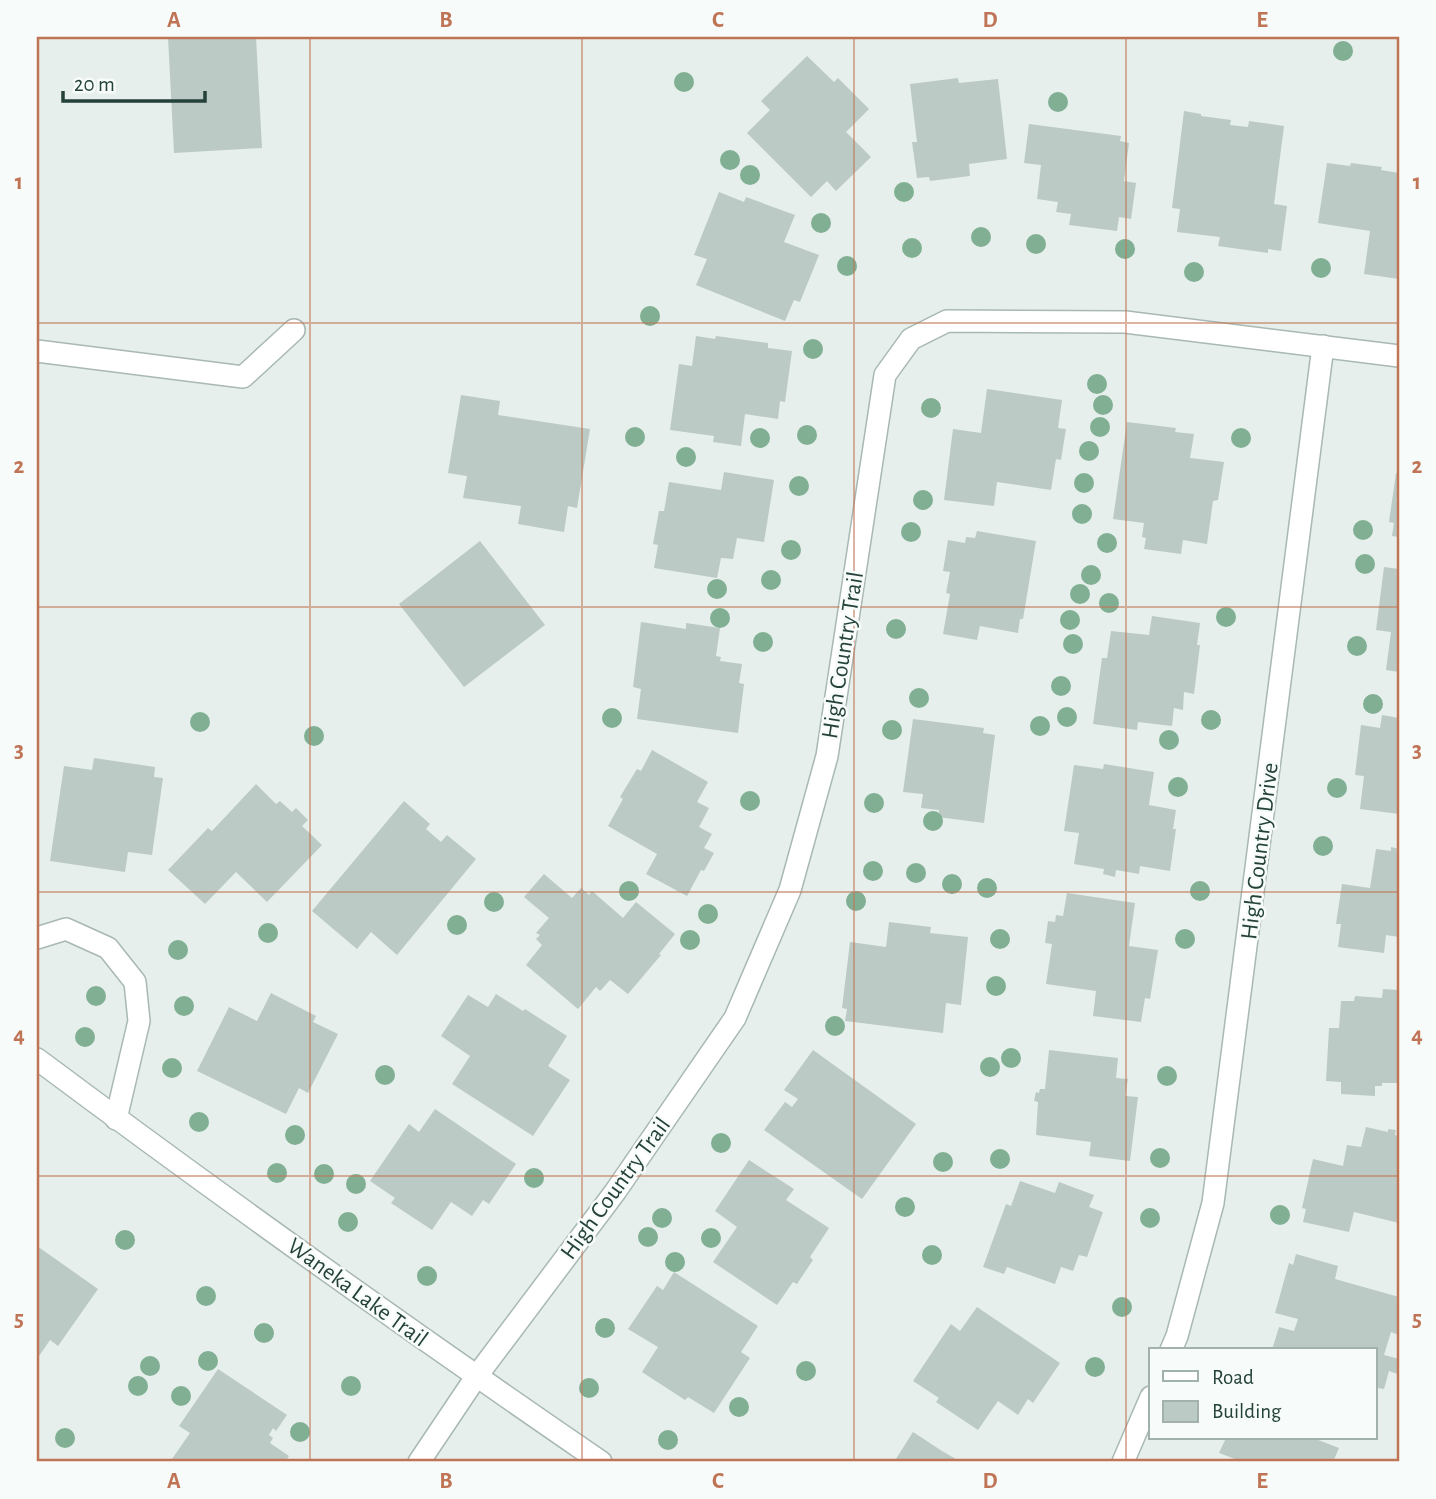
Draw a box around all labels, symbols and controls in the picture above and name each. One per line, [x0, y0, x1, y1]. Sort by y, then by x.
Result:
text: A [167, 9, 181, 32]
text: B [439, 9, 453, 32]
text: C [712, 9, 724, 32]
text: D [982, 9, 998, 32]
text: E [1256, 9, 1268, 32]
scale bar [63, 60, 205, 104]
text: 20 m [74, 74, 115, 95]
text: 1 [15, 171, 23, 194]
text: 1 [1413, 171, 1421, 194]
text: 2 [14, 455, 25, 478]
text: 2 [1412, 455, 1423, 478]
street label: High Country Trail [818, 570, 868, 740]
text: 3 [14, 739, 24, 762]
text: 3 [1412, 739, 1422, 762]
street label: High Country Drive [1237, 761, 1283, 941]
text: 4 [13, 1024, 25, 1047]
text: 4 [1411, 1024, 1423, 1047]
street label: High Country Trail [556, 1113, 675, 1264]
street label: Waneka Lake Trail [283, 1234, 432, 1352]
text: 5 [14, 1308, 24, 1331]
text: 5 [1412, 1308, 1422, 1331]
legend [1149, 1348, 1376, 1440]
text: Road [1212, 1367, 1254, 1388]
text: Building [1212, 1401, 1282, 1422]
text: A [167, 1470, 181, 1493]
text: B [439, 1470, 453, 1493]
text: C [712, 1470, 724, 1493]
text: D [982, 1470, 998, 1493]
text: E [1256, 1470, 1268, 1493]

